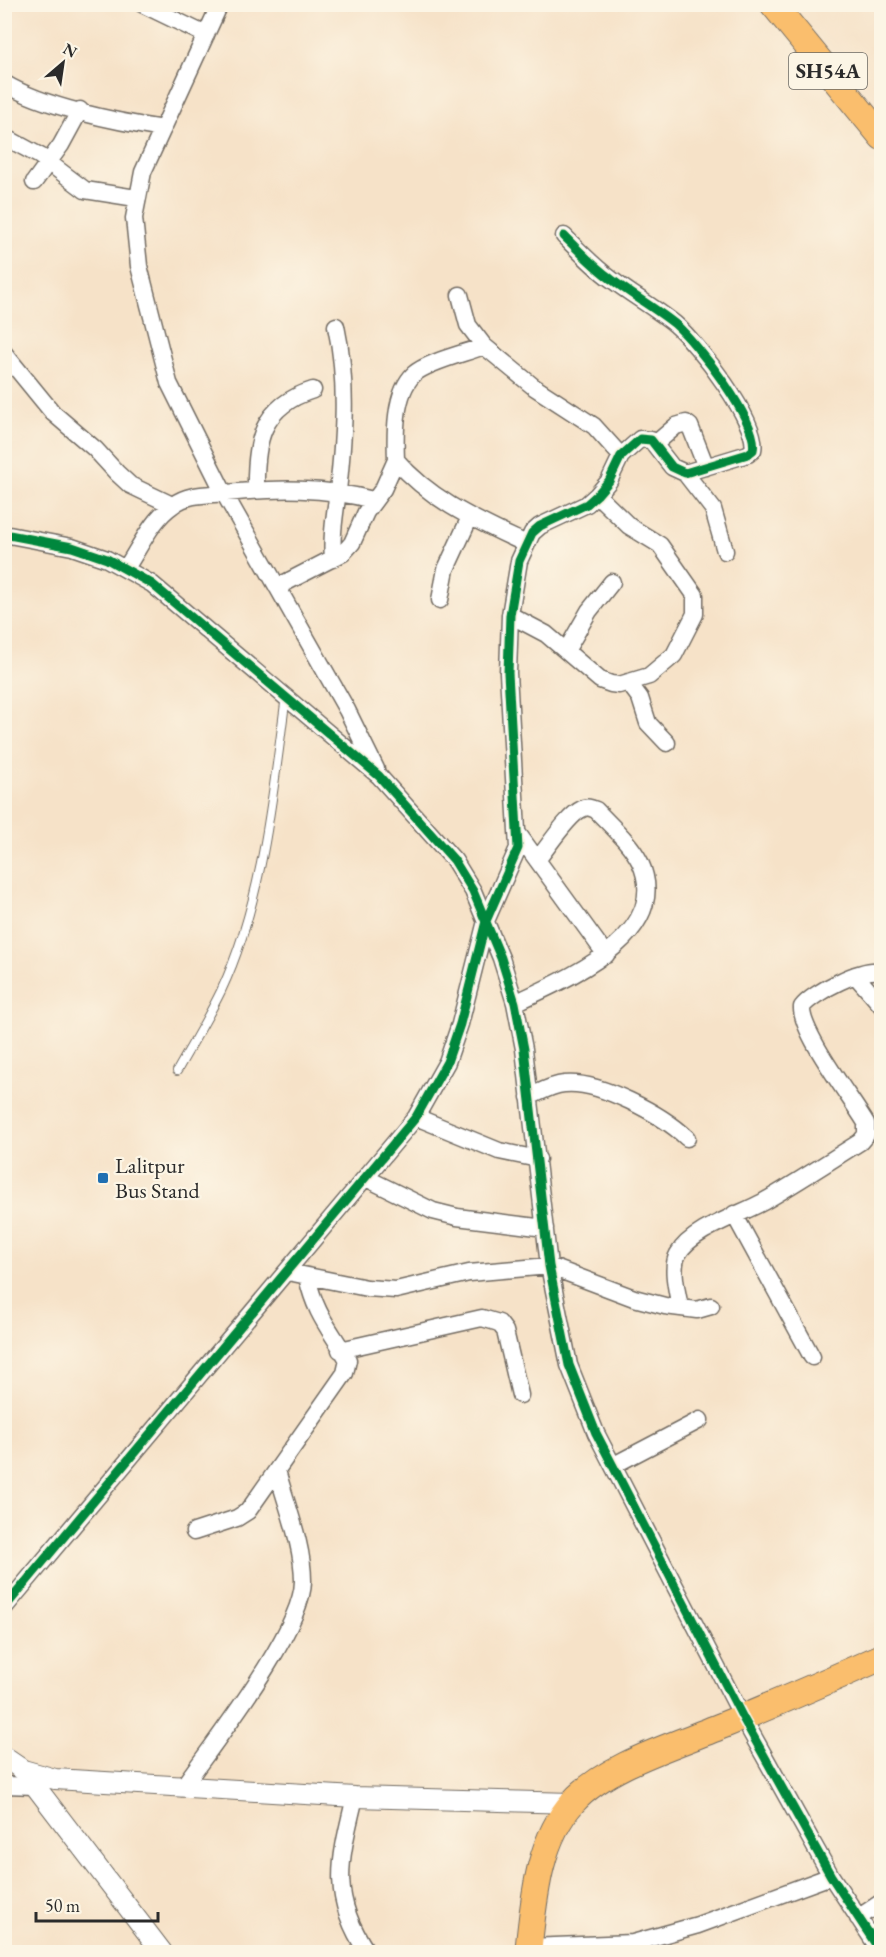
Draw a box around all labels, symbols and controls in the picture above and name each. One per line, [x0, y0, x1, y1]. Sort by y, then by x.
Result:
north arrow [33, 33, 93, 93]
text: N [59, 38, 81, 63]
road number: SH54A [789, 53, 867, 89]
place label: Lalitpur Bus Stand [115, 1151, 201, 1205]
marker: Lalitpur Bus Stand [96, 1171, 110, 1185]
scale bar [36, 1885, 158, 1923]
text: 50 m [45, 1894, 80, 1917]

